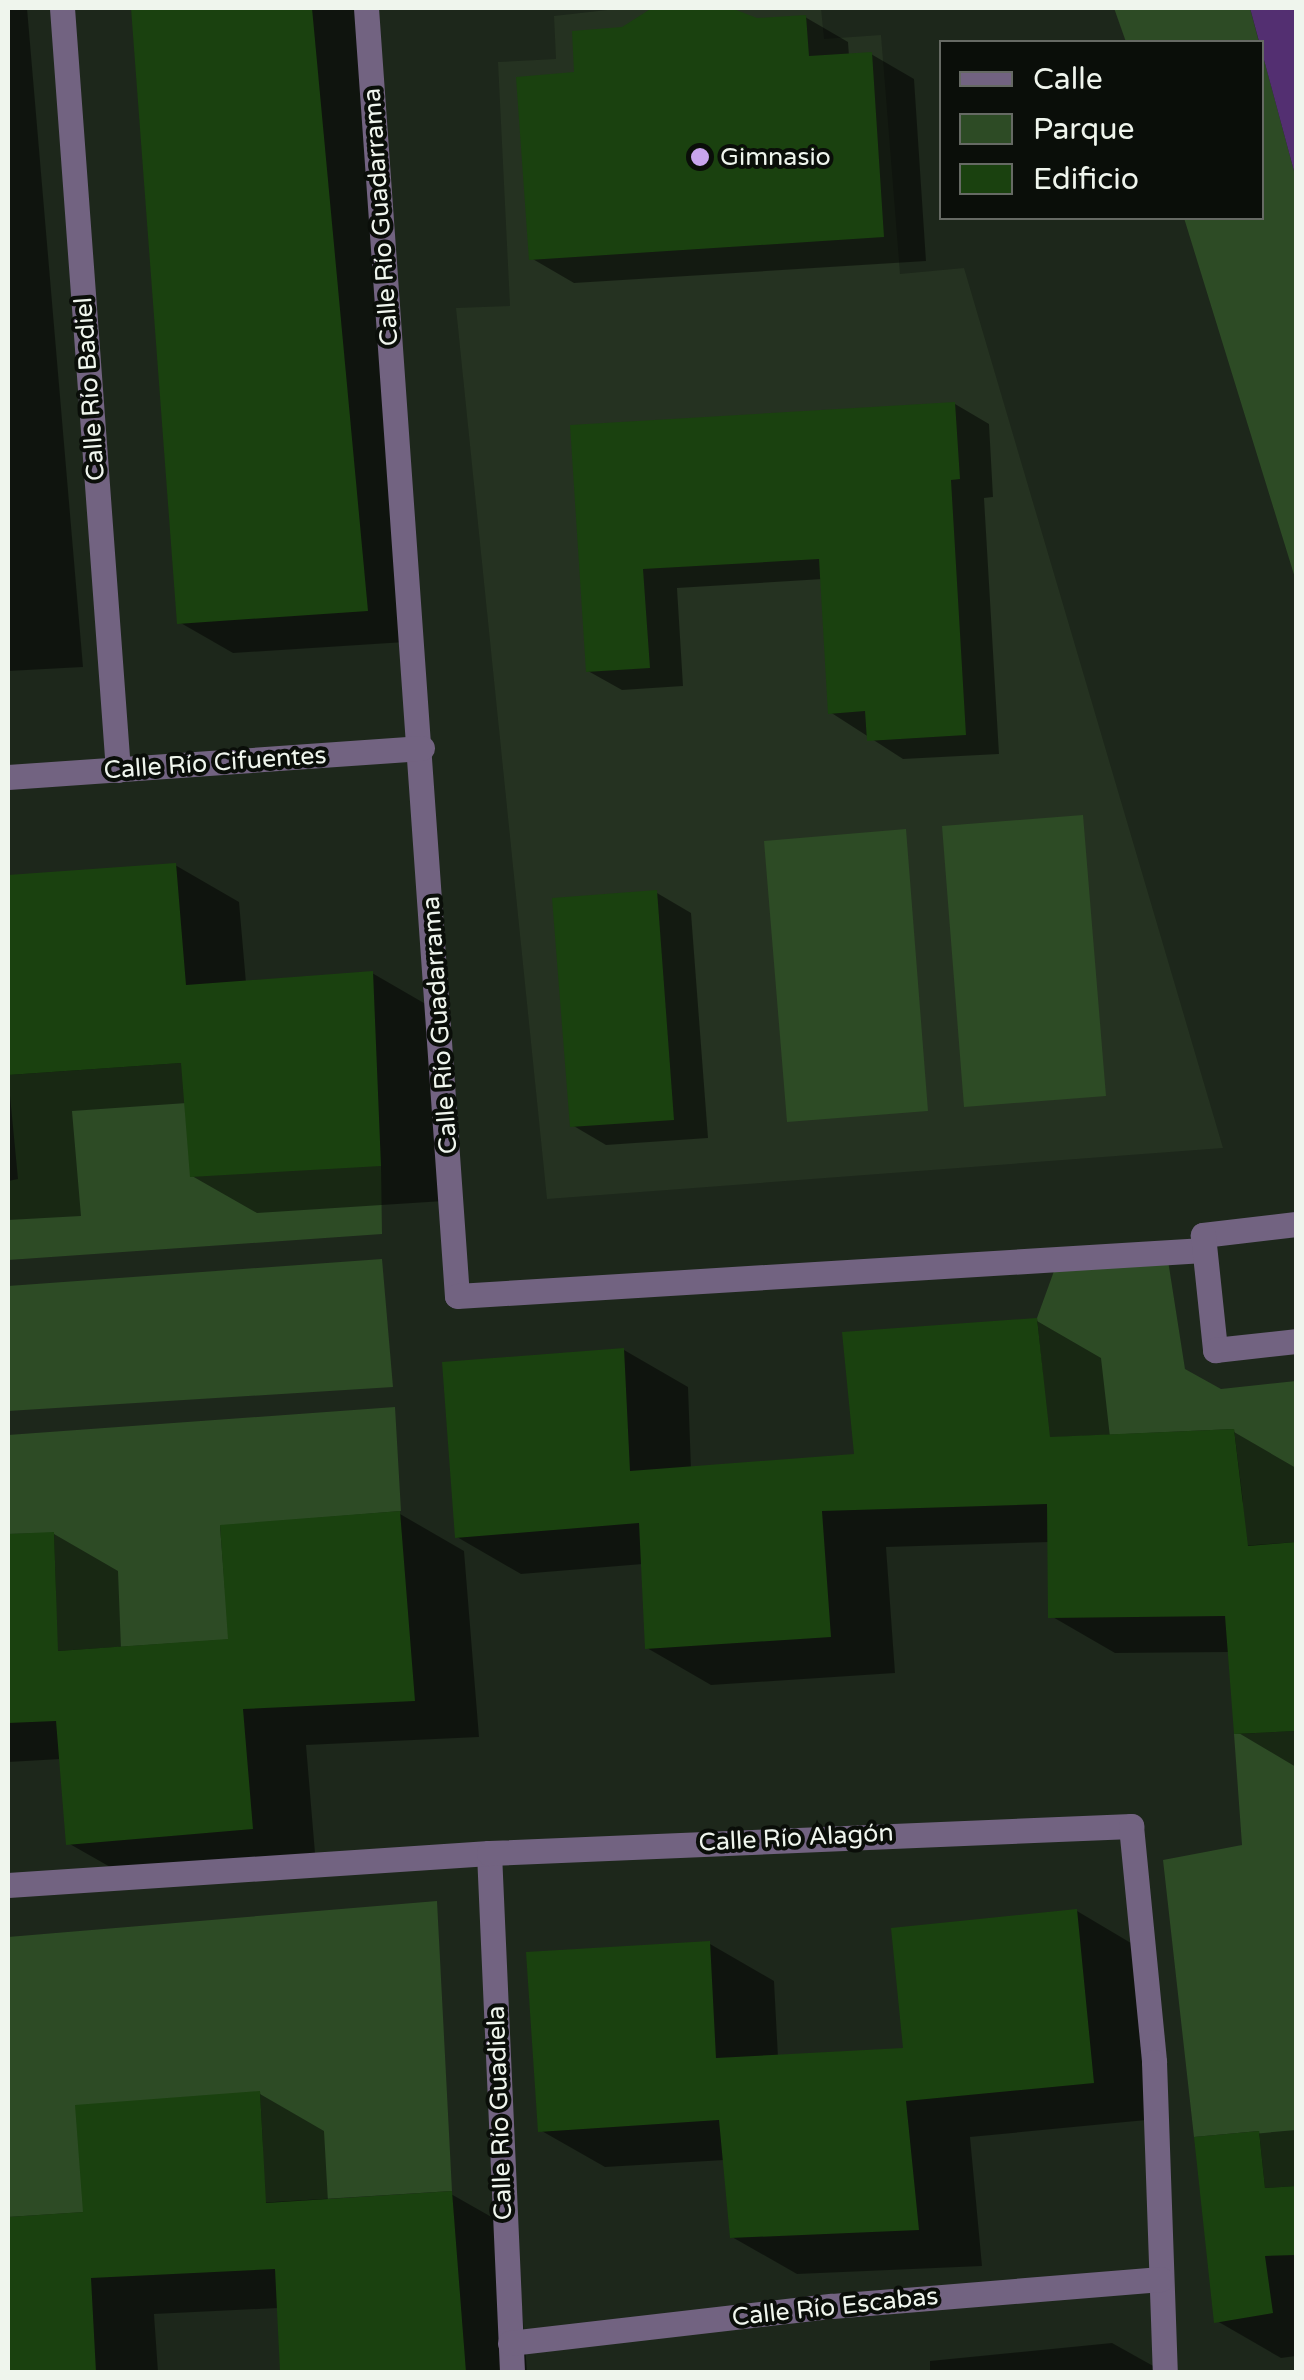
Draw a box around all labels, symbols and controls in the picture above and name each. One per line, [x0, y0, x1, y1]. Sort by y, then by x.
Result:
legend [939, 40, 1264, 220]
text: Calle [1033, 61, 1103, 98]
street label: Calle Río Guadarrama [357, 87, 405, 347]
text: Parque [1033, 111, 1134, 148]
place label: Gimnasio [720, 142, 831, 172]
marker: Gimnasio [689, 146, 711, 168]
text: Edificio [1033, 161, 1139, 198]
street label: Calle Río Badiel [69, 296, 111, 482]
street label: Calle Río Cifuentes [103, 740, 327, 786]
street label: Calle Río Guadarrama [416, 895, 464, 1155]
street label: Calle Río Alagón [698, 1818, 894, 1858]
street label: Calle Río Guadiela [481, 2005, 519, 2221]
street label: Calle Río Escabas [730, 2281, 940, 2333]

